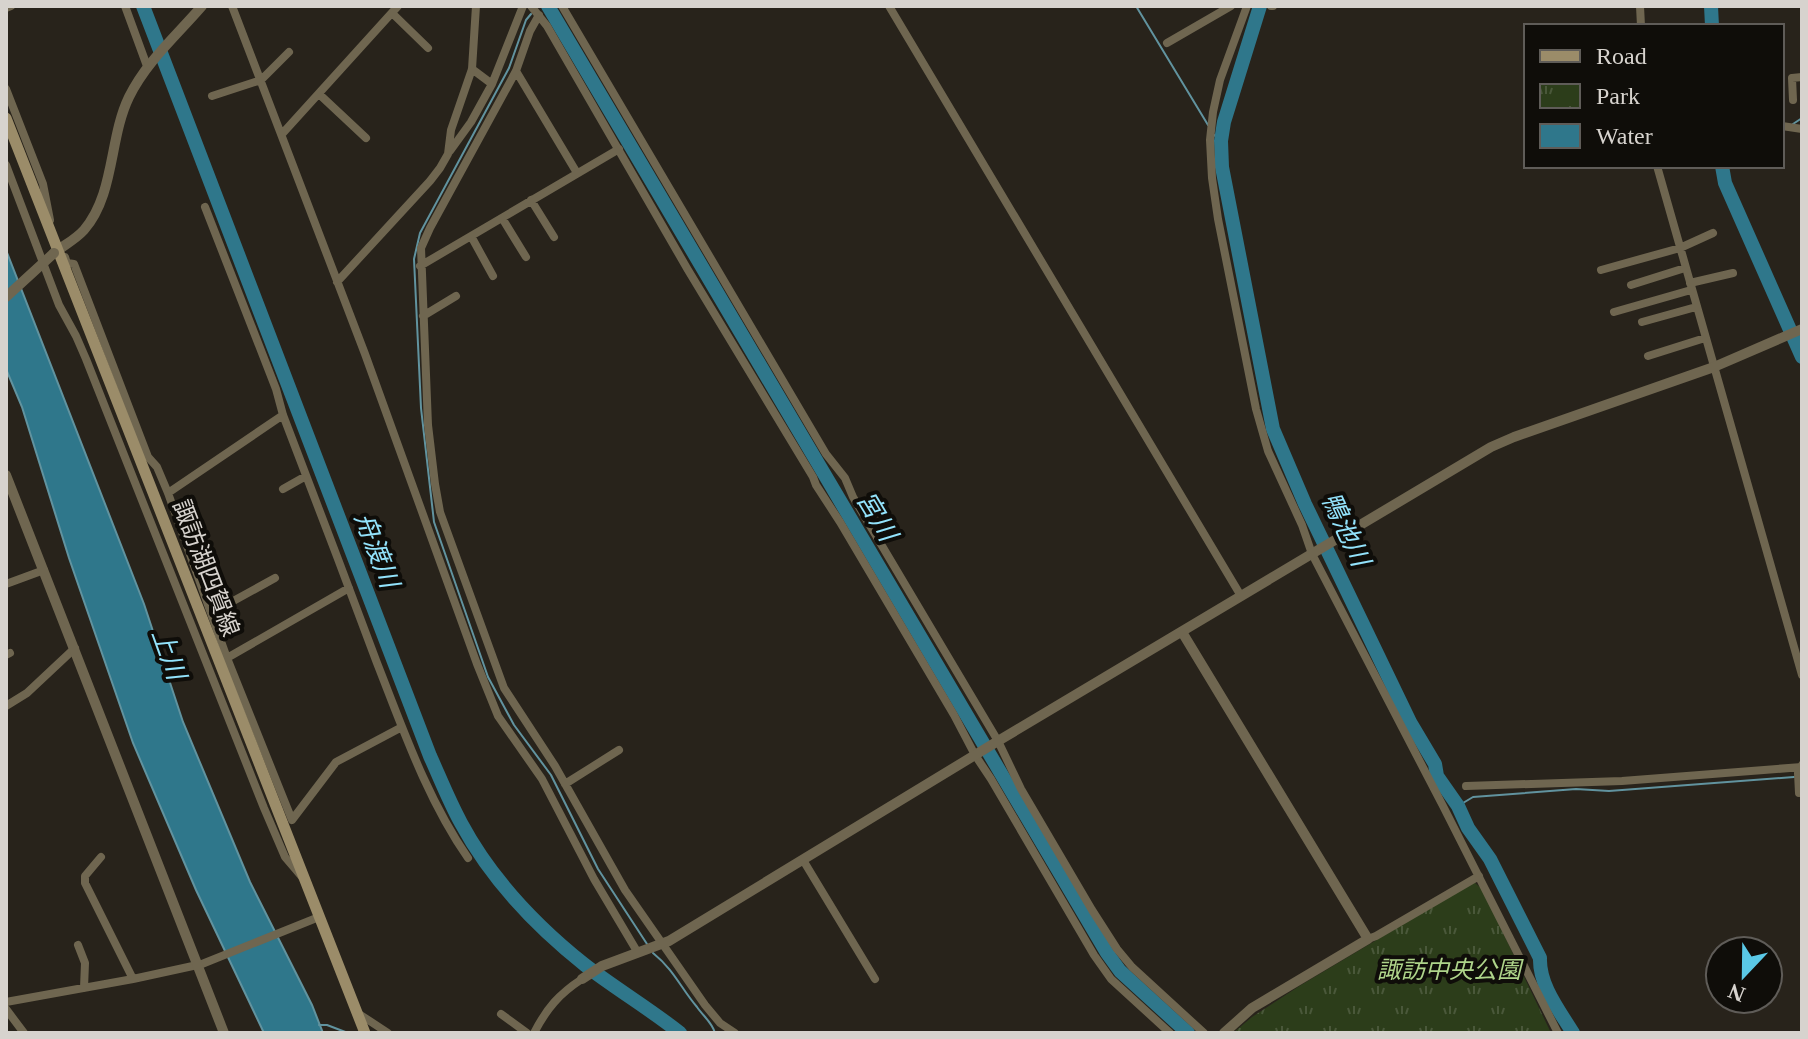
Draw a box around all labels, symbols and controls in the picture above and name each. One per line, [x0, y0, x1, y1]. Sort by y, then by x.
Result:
legend [1524, 24, 1784, 168]
text: Road [1596, 43, 1647, 69]
text: Park [1596, 83, 1640, 109]
text: Water [1596, 123, 1653, 149]
water label: 宮川 [851, 486, 904, 549]
water label: 鴨池川 [1316, 488, 1376, 573]
street label: 諏訪湖四賀線 [168, 496, 244, 640]
water label: 舟渡川 [349, 509, 405, 595]
water label: 上川 [146, 625, 192, 686]
north arrow [1704, 935, 1784, 1015]
park label: 諏訪中央公園 [1377, 957, 1524, 983]
text: N [1725, 978, 1749, 1008]

